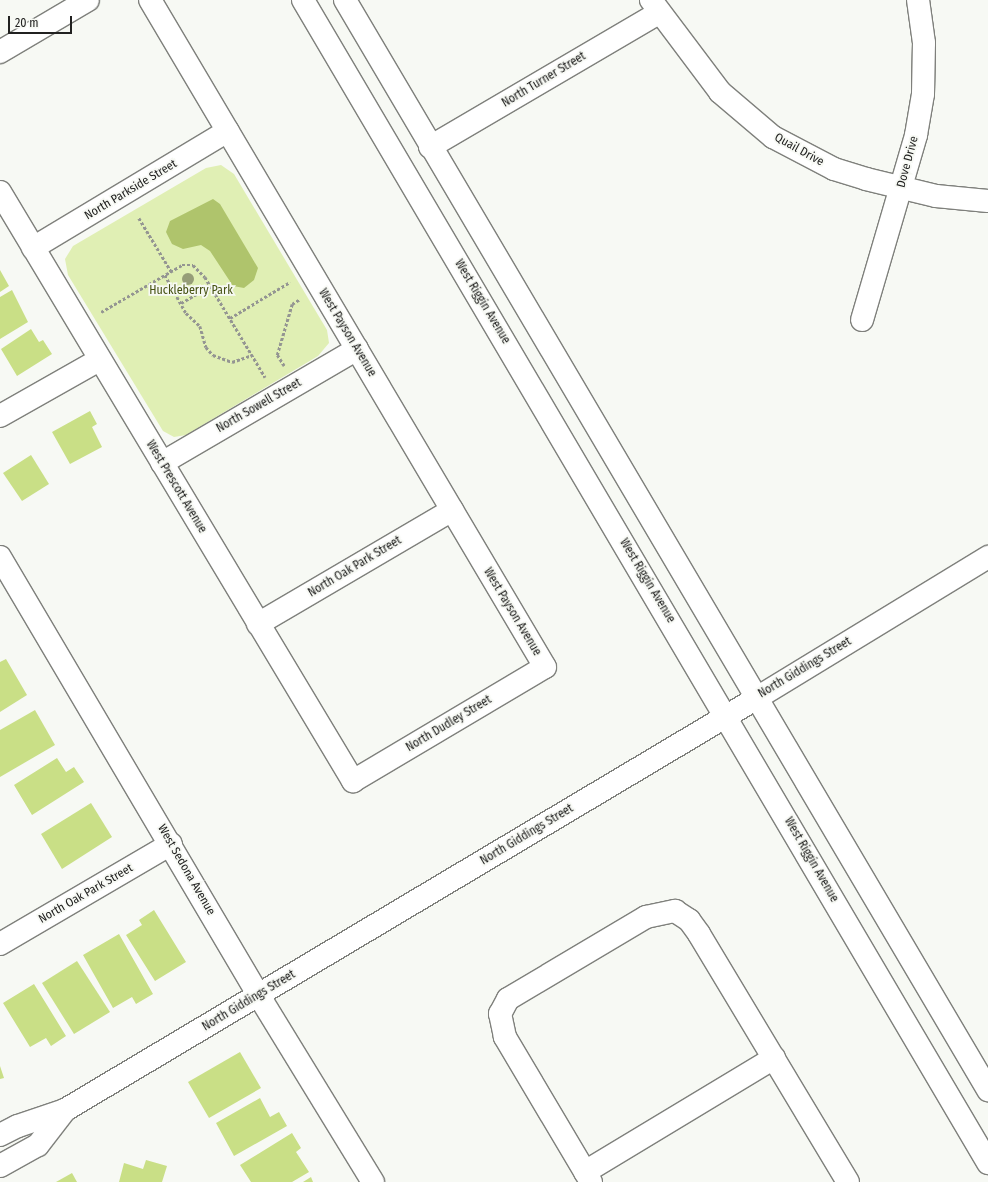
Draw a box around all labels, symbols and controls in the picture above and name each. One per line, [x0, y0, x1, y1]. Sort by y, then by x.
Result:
scale bar [10, 8, 74, 34]
text: 20 m [15, 16, 39, 30]
street label: North Turner Street [500, 49, 588, 111]
street label: Quail Drive [772, 131, 826, 169]
street label: Dove Drive [894, 135, 922, 189]
street label: North Parkside Street [82, 157, 180, 223]
street label: West Riggin Avenue [451, 257, 513, 347]
park label: Huckleberry Park [149, 284, 233, 298]
street label: West Payson Avenue [315, 286, 379, 380]
street label: North Sowell Street [214, 376, 304, 436]
street label: West Prescott Avenue [143, 438, 209, 536]
street label: North Oak Park Street [306, 533, 404, 601]
street label: West Riggin Avenue [616, 536, 678, 626]
street label: West Payson Avenue [480, 565, 544, 659]
street label: North Giddings Street [756, 635, 854, 701]
street label: North Dudley Street [404, 693, 494, 755]
street label: North Giddings Street [478, 802, 576, 868]
street label: West Riggin Avenue [781, 815, 841, 905]
street label: West Sedona Avenue [154, 822, 218, 918]
street label: North Oak Park Street [36, 861, 136, 927]
street label: North Giddings Street [200, 968, 298, 1034]

